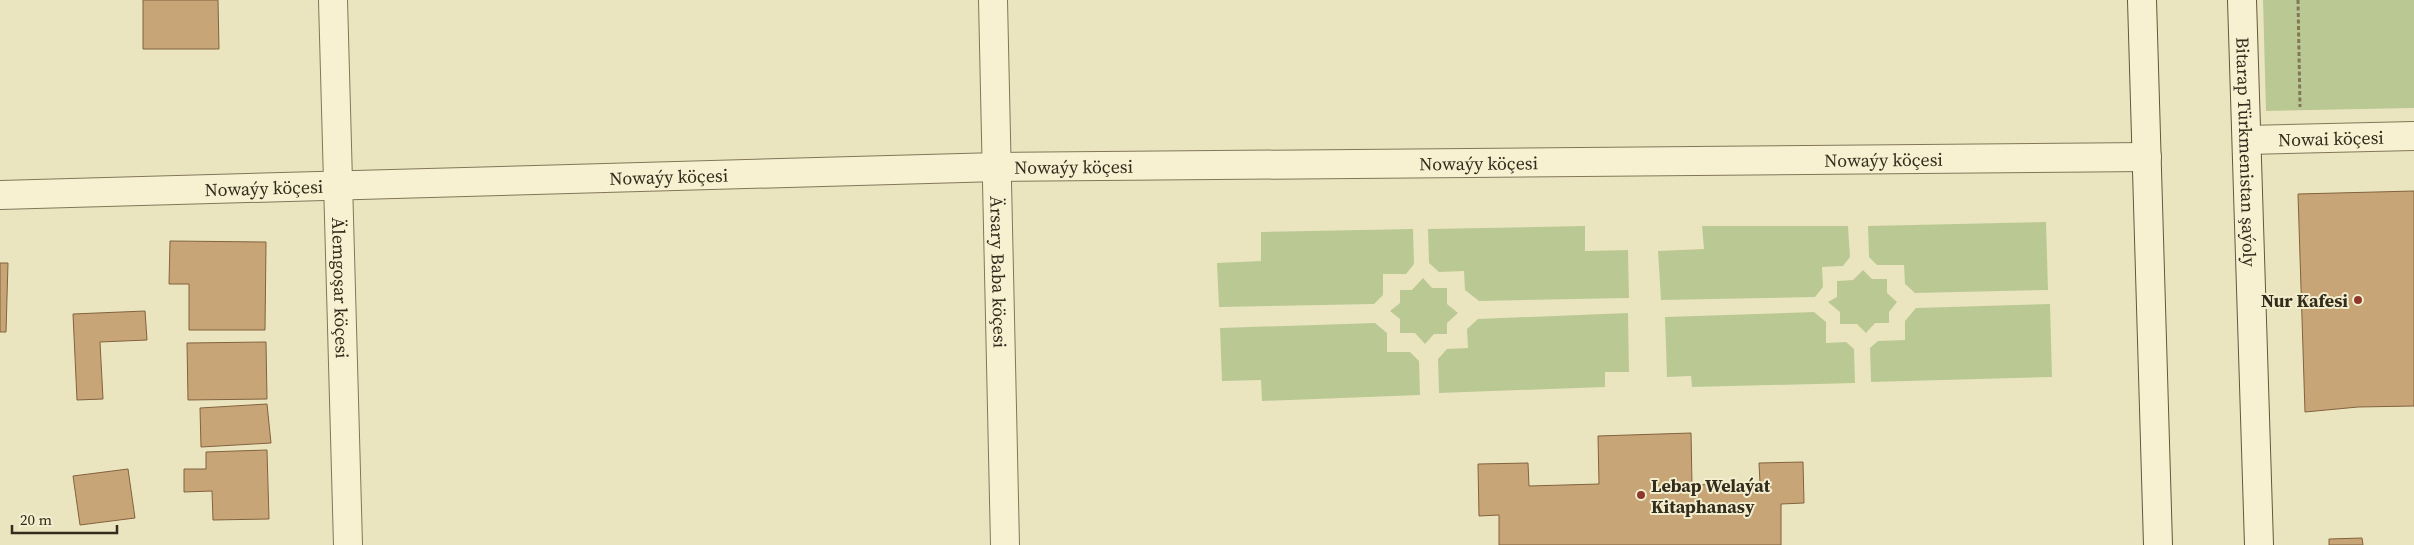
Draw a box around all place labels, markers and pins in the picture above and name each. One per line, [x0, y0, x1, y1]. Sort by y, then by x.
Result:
place label: Nur Kafesi [2261, 288, 2348, 313]
marker: Nur Kafesi [2352, 294, 2364, 306]
place label: Lebap Welaýat Kitaphanasy [1651, 473, 1771, 519]
marker: Lebap Welaýat Kitaphanasy [1635, 489, 1647, 501]

